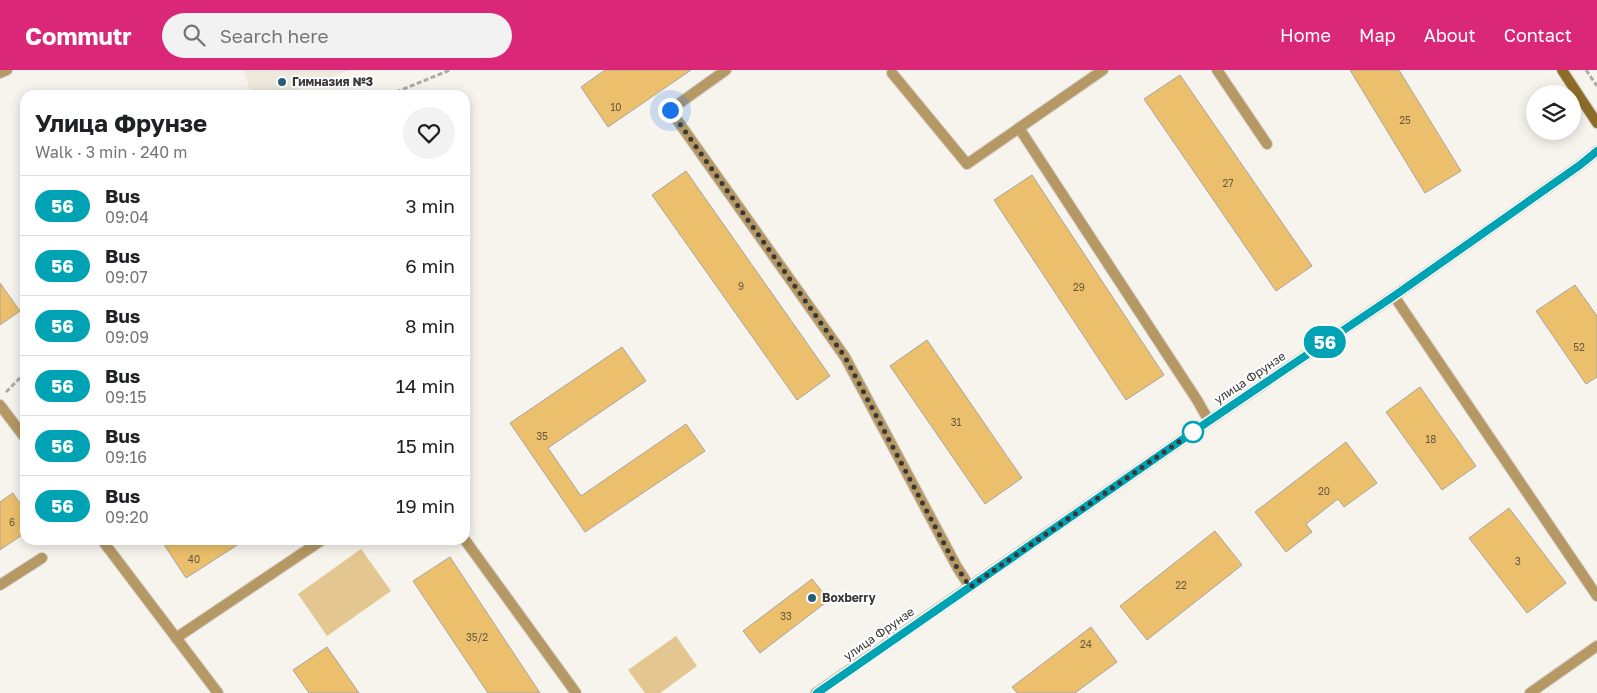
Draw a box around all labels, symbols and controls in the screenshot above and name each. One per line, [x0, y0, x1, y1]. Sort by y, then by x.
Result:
search box [162, 13, 512, 58]
text: Commutr [25, 21, 132, 50]
icon: search [180, 21, 208, 49]
text: Search here [220, 24, 329, 47]
text: Home [1280, 24, 1331, 46]
text: Map [1359, 24, 1396, 46]
text: About [1424, 24, 1476, 46]
text: Contact [1504, 24, 1572, 46]
place label: Гимназия №3 [292, 74, 373, 89]
marker: Гимназия №3 [276, 76, 288, 88]
map controls [1526, 85, 1581, 140]
button: layers [1526, 85, 1581, 140]
your location [658, 98, 683, 123]
house number: 10 [610, 101, 622, 113]
button: heart [403, 107, 455, 159]
text: Улица Фрунзе [35, 108, 207, 137]
house number: 25 [1399, 114, 1411, 126]
text: Walk · 3 min · 240 m [35, 142, 187, 162]
house number: 27 [1222, 177, 1234, 189]
text: Bus [105, 184, 140, 207]
text: 3 min [406, 194, 455, 217]
text: 56 [51, 195, 74, 217]
text: 09:04 [105, 207, 149, 227]
text: Bus [105, 244, 140, 267]
text: 6 min [405, 254, 455, 277]
text: 56 [51, 255, 74, 277]
text: 09:07 [105, 267, 148, 287]
house number: 9 [738, 280, 744, 292]
house number: 29 [1073, 281, 1085, 293]
text: Bus [105, 304, 140, 327]
text: 8 min [405, 314, 455, 337]
text: 56 [51, 315, 74, 337]
line badge: 56 [1302, 326, 1348, 358]
text: 09:09 [105, 327, 149, 347]
text: 56 [1314, 331, 1336, 353]
house number: 52 [1573, 341, 1585, 353]
street label: улица Фрунзе [1211, 348, 1288, 407]
text: Bus [105, 364, 140, 387]
text: 14 min [396, 374, 455, 397]
text: 56 [51, 375, 74, 397]
text: 09:15 [105, 387, 146, 407]
house number: 31 [951, 416, 961, 428]
unlabelled marker [1182, 421, 1204, 443]
text: Bus [105, 424, 140, 447]
house number: 35 [536, 430, 548, 442]
house number: 18 [1426, 433, 1436, 445]
text: 15 min [396, 434, 455, 457]
text: 56 [51, 435, 74, 457]
text: 09:16 [105, 447, 147, 467]
text: Bus [105, 484, 140, 507]
house number: 20 [1318, 485, 1330, 497]
text: 19 min [396, 494, 455, 517]
text: 56 [51, 495, 74, 517]
text: 09:20 [105, 507, 149, 527]
house number: 6 [9, 516, 15, 528]
house number: 40 [188, 553, 200, 565]
house number: 3 [1515, 555, 1521, 567]
house number: 22 [1175, 579, 1187, 591]
place label: Boxberry [822, 590, 877, 605]
marker: Boxberry [806, 592, 818, 604]
street label: улица Фрунзе [840, 604, 917, 664]
house number: 33 [780, 610, 792, 622]
house number: 35/2 [466, 631, 488, 643]
house number: 24 [1080, 638, 1092, 650]

